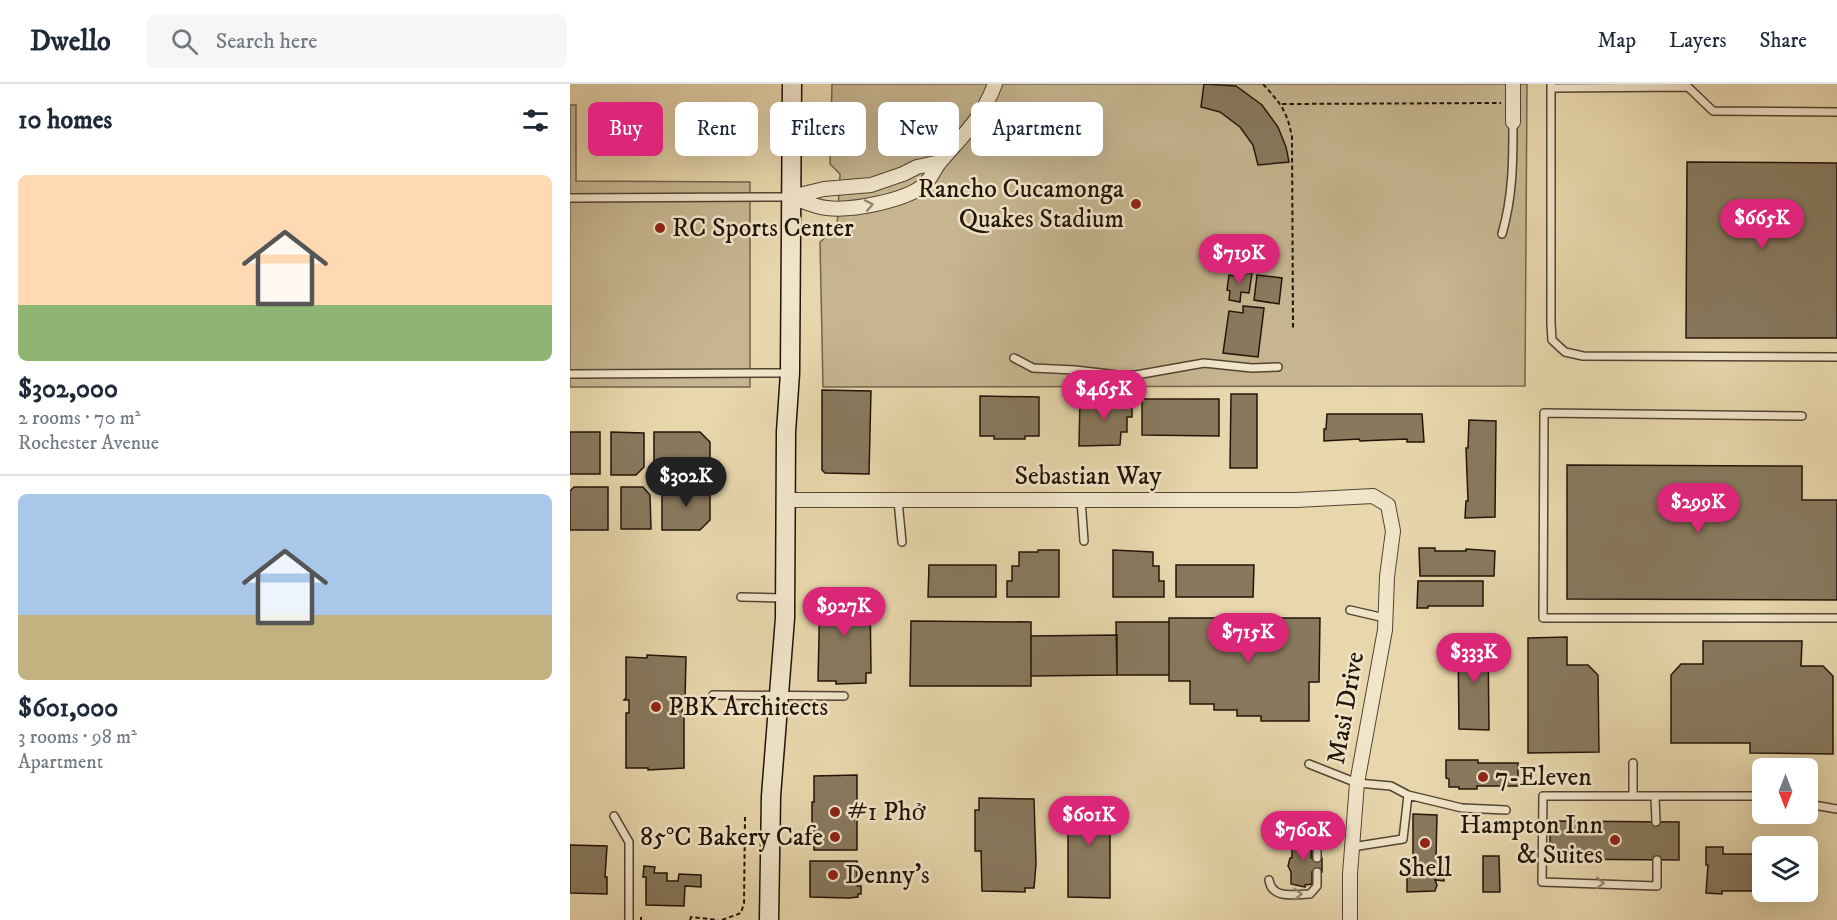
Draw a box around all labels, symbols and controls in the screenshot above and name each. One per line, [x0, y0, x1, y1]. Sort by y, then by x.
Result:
search box [147, 14, 567, 68]
text: Dwello [30, 24, 111, 59]
icon: search [168, 25, 201, 58]
text: Search here [216, 28, 317, 55]
text: Map [1597, 28, 1636, 54]
text: Layers [1669, 28, 1727, 54]
text: Share [1760, 28, 1807, 54]
chip: Buy [588, 102, 663, 156]
chip: Rent [675, 102, 758, 156]
chip: Filters [770, 102, 866, 156]
chip: New [878, 102, 959, 156]
chip: Apartment [971, 102, 1103, 156]
text: 10 homes [18, 104, 112, 137]
icon: filters [519, 104, 552, 137]
place label: Rancho Cucamonga Quakes Stadium [918, 173, 1124, 236]
marker: Rancho Cucamonga Quakes Stadium [1129, 197, 1143, 211]
one-way arrow [864, 199, 874, 212]
pin: $665K [1720, 199, 1804, 250]
text: $665K [1734, 206, 1790, 231]
place label: RC Sports Center [672, 212, 854, 245]
icon: home [231, 214, 339, 322]
marker: RC Sports Center [653, 221, 667, 235]
pin: $719K [1197, 234, 1281, 285]
text: $719K [1213, 241, 1265, 266]
pin: $465K [1062, 370, 1146, 421]
text: $302,000 [18, 373, 118, 406]
text: $465K [1076, 377, 1132, 402]
text: 2 rooms · 70 m² [18, 406, 141, 431]
text: Rochester Avenue [18, 431, 159, 456]
pin: $302K [644, 457, 728, 508]
street label: Sebastian Way [1014, 460, 1162, 493]
text: $302K [659, 464, 713, 489]
pin: $299K [1656, 483, 1740, 534]
text: $299K [1671, 490, 1725, 515]
icon: home [231, 533, 339, 641]
pin: $927K [802, 587, 886, 638]
text: $927K [817, 594, 871, 619]
pin: $715K [1206, 613, 1290, 664]
text: $715K [1222, 620, 1274, 645]
pin: $333K [1432, 633, 1516, 684]
text: $333K [1450, 640, 1498, 665]
street label: Masi Drive [1320, 649, 1372, 767]
place label: PBK Architects [668, 691, 828, 724]
text: $601,000 [18, 692, 118, 725]
marker: PBK Architects [649, 700, 663, 714]
text: 3 rooms · 98 m² [18, 725, 137, 750]
text: Apartment [18, 750, 103, 775]
north arrow [1752, 758, 1818, 824]
map controls [1752, 758, 1818, 902]
place label: 7-Eleven [1495, 761, 1592, 794]
marker: 7-Eleven [1476, 770, 1490, 784]
place label: #1 Phở [847, 796, 927, 829]
pin: $601K [1047, 796, 1131, 847]
text: $601K [1062, 803, 1116, 828]
marker: #1 Phở [828, 805, 842, 819]
place label: Hampton Inn & Suites [1460, 809, 1603, 872]
pin: $760K [1261, 811, 1345, 862]
text: $760K [1275, 818, 1331, 843]
place label: 85°C Bakery Cafe [640, 821, 823, 854]
marker: 85°C Bakery Cafe [828, 830, 842, 844]
marker: Hampton Inn & Suites [1608, 833, 1622, 847]
marker: Shell [1418, 836, 1432, 850]
button: layers [1752, 836, 1818, 902]
place label: Shell [1398, 852, 1452, 885]
place label: Denny's [845, 859, 930, 892]
marker: Denny's [826, 868, 840, 882]
one-way arrow [1595, 876, 1604, 889]
one-way arrow [1293, 888, 1302, 900]

